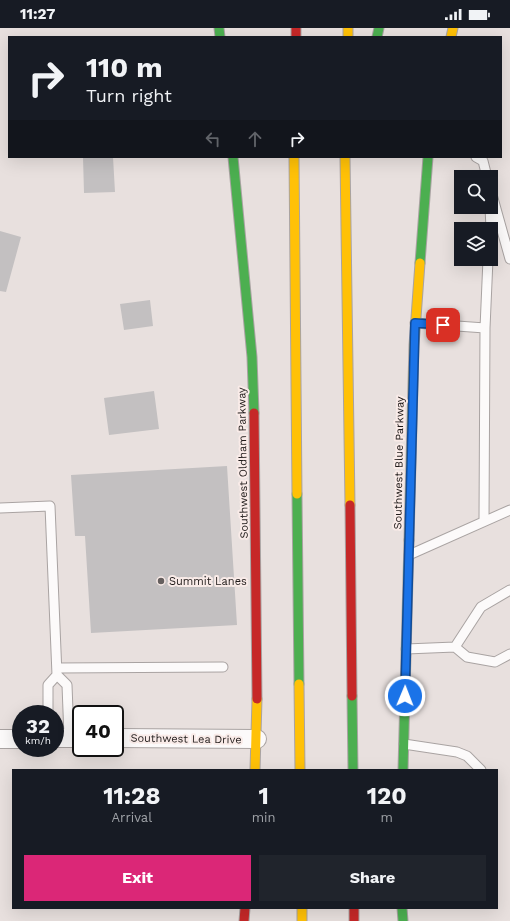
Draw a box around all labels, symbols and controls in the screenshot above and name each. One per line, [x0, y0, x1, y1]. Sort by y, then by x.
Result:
text: 11:27 [20, 5, 55, 23]
text: 110 m [86, 51, 163, 84]
icon: right [20, 52, 72, 104]
text: Turn right [86, 85, 172, 106]
icon: left [202, 128, 224, 150]
icon: ahead [244, 128, 266, 150]
icon: right [286, 128, 308, 150]
map controls [454, 170, 498, 266]
button: search [454, 170, 498, 214]
button: layers [454, 222, 498, 266]
pin [426, 308, 460, 342]
icon: arrive [432, 314, 454, 336]
street label: Southwest Oldham Parkway [235, 387, 251, 539]
street label: Southwest Blue Parkway [391, 396, 407, 530]
place label: Summit Lanes [169, 575, 247, 588]
marker: Summit Lanes [156, 576, 166, 586]
position arrow [384, 675, 426, 717]
speed limit sign: 40 [72, 705, 124, 757]
text: 32 [26, 714, 50, 738]
street label: Southwest Lea Drive [130, 732, 242, 746]
text: km/h [25, 735, 51, 746]
text: 11:28 [103, 782, 160, 810]
text: 1 [258, 782, 269, 810]
text: 120 [367, 782, 407, 810]
text: Arrival [112, 810, 152, 825]
text: min [252, 810, 276, 825]
text: m [381, 810, 393, 825]
button: Exit [24, 855, 251, 901]
button: Share [259, 855, 486, 901]

